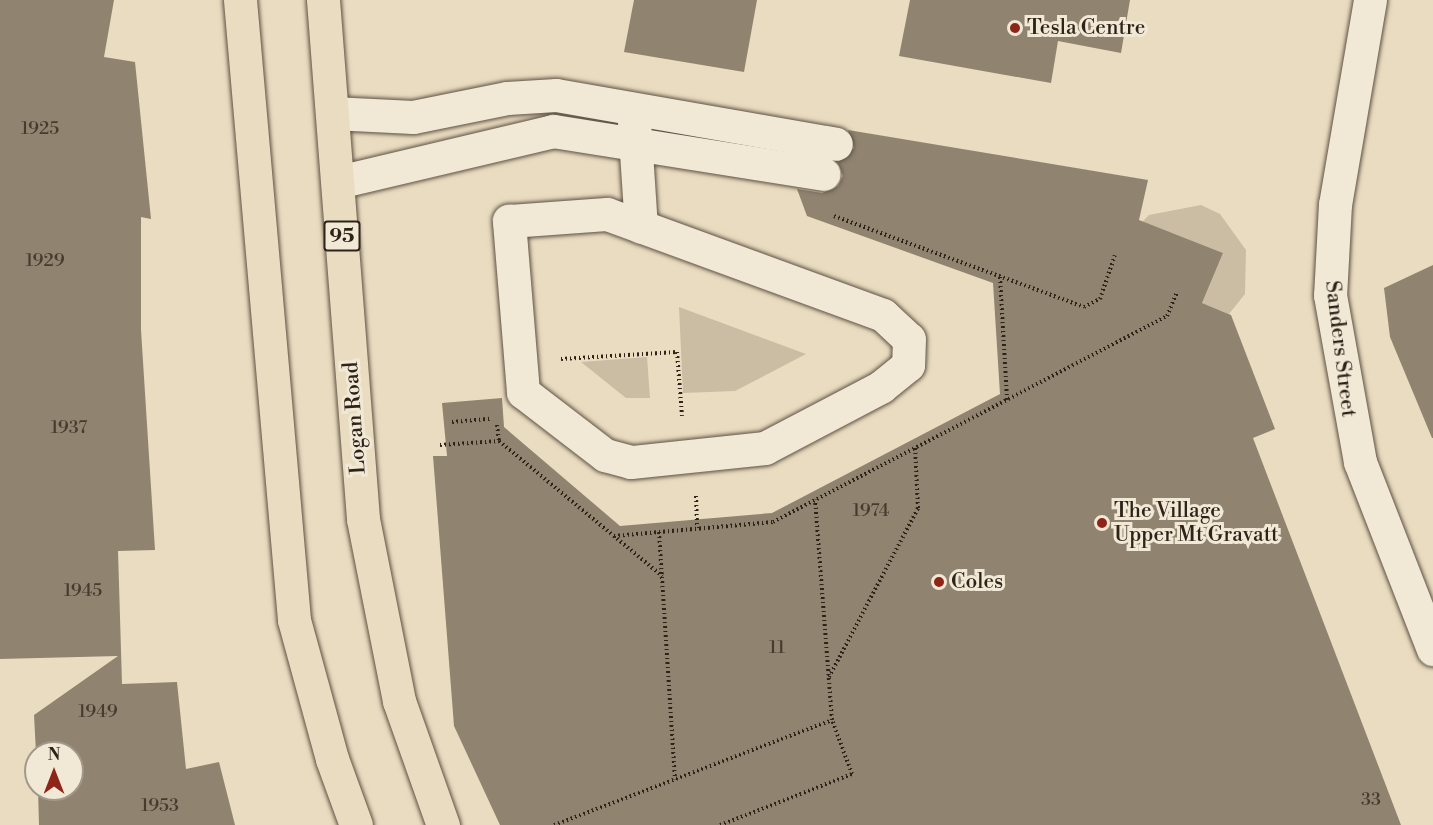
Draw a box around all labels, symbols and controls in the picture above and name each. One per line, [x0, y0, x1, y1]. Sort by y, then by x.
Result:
place label: Tesla Centre [1027, 15, 1145, 41]
marker: Tesla Centre [1008, 21, 1022, 35]
house number: 1925 [21, 118, 59, 140]
road number: 95 [322, 219, 362, 253]
house number: 1929 [25, 250, 65, 272]
street label: Sanders Street [1319, 279, 1361, 419]
street label: Logan Road [338, 361, 372, 475]
house number: 1937 [51, 417, 87, 439]
place label: The Village Upper Mt Gravatt [1114, 498, 1279, 548]
house number: 1974 [853, 500, 889, 522]
marker: The Village Upper Mt Gravatt [1095, 516, 1109, 530]
place label: Coles [951, 569, 1003, 595]
marker: Coles [932, 575, 946, 589]
house number: 1945 [64, 580, 102, 602]
house number: 11 [769, 637, 785, 659]
house number: 1949 [78, 701, 118, 723]
north arrow [24, 741, 84, 801]
text: N [48, 745, 60, 765]
house number: 33 [1361, 789, 1381, 811]
house number: 1953 [141, 795, 179, 817]

